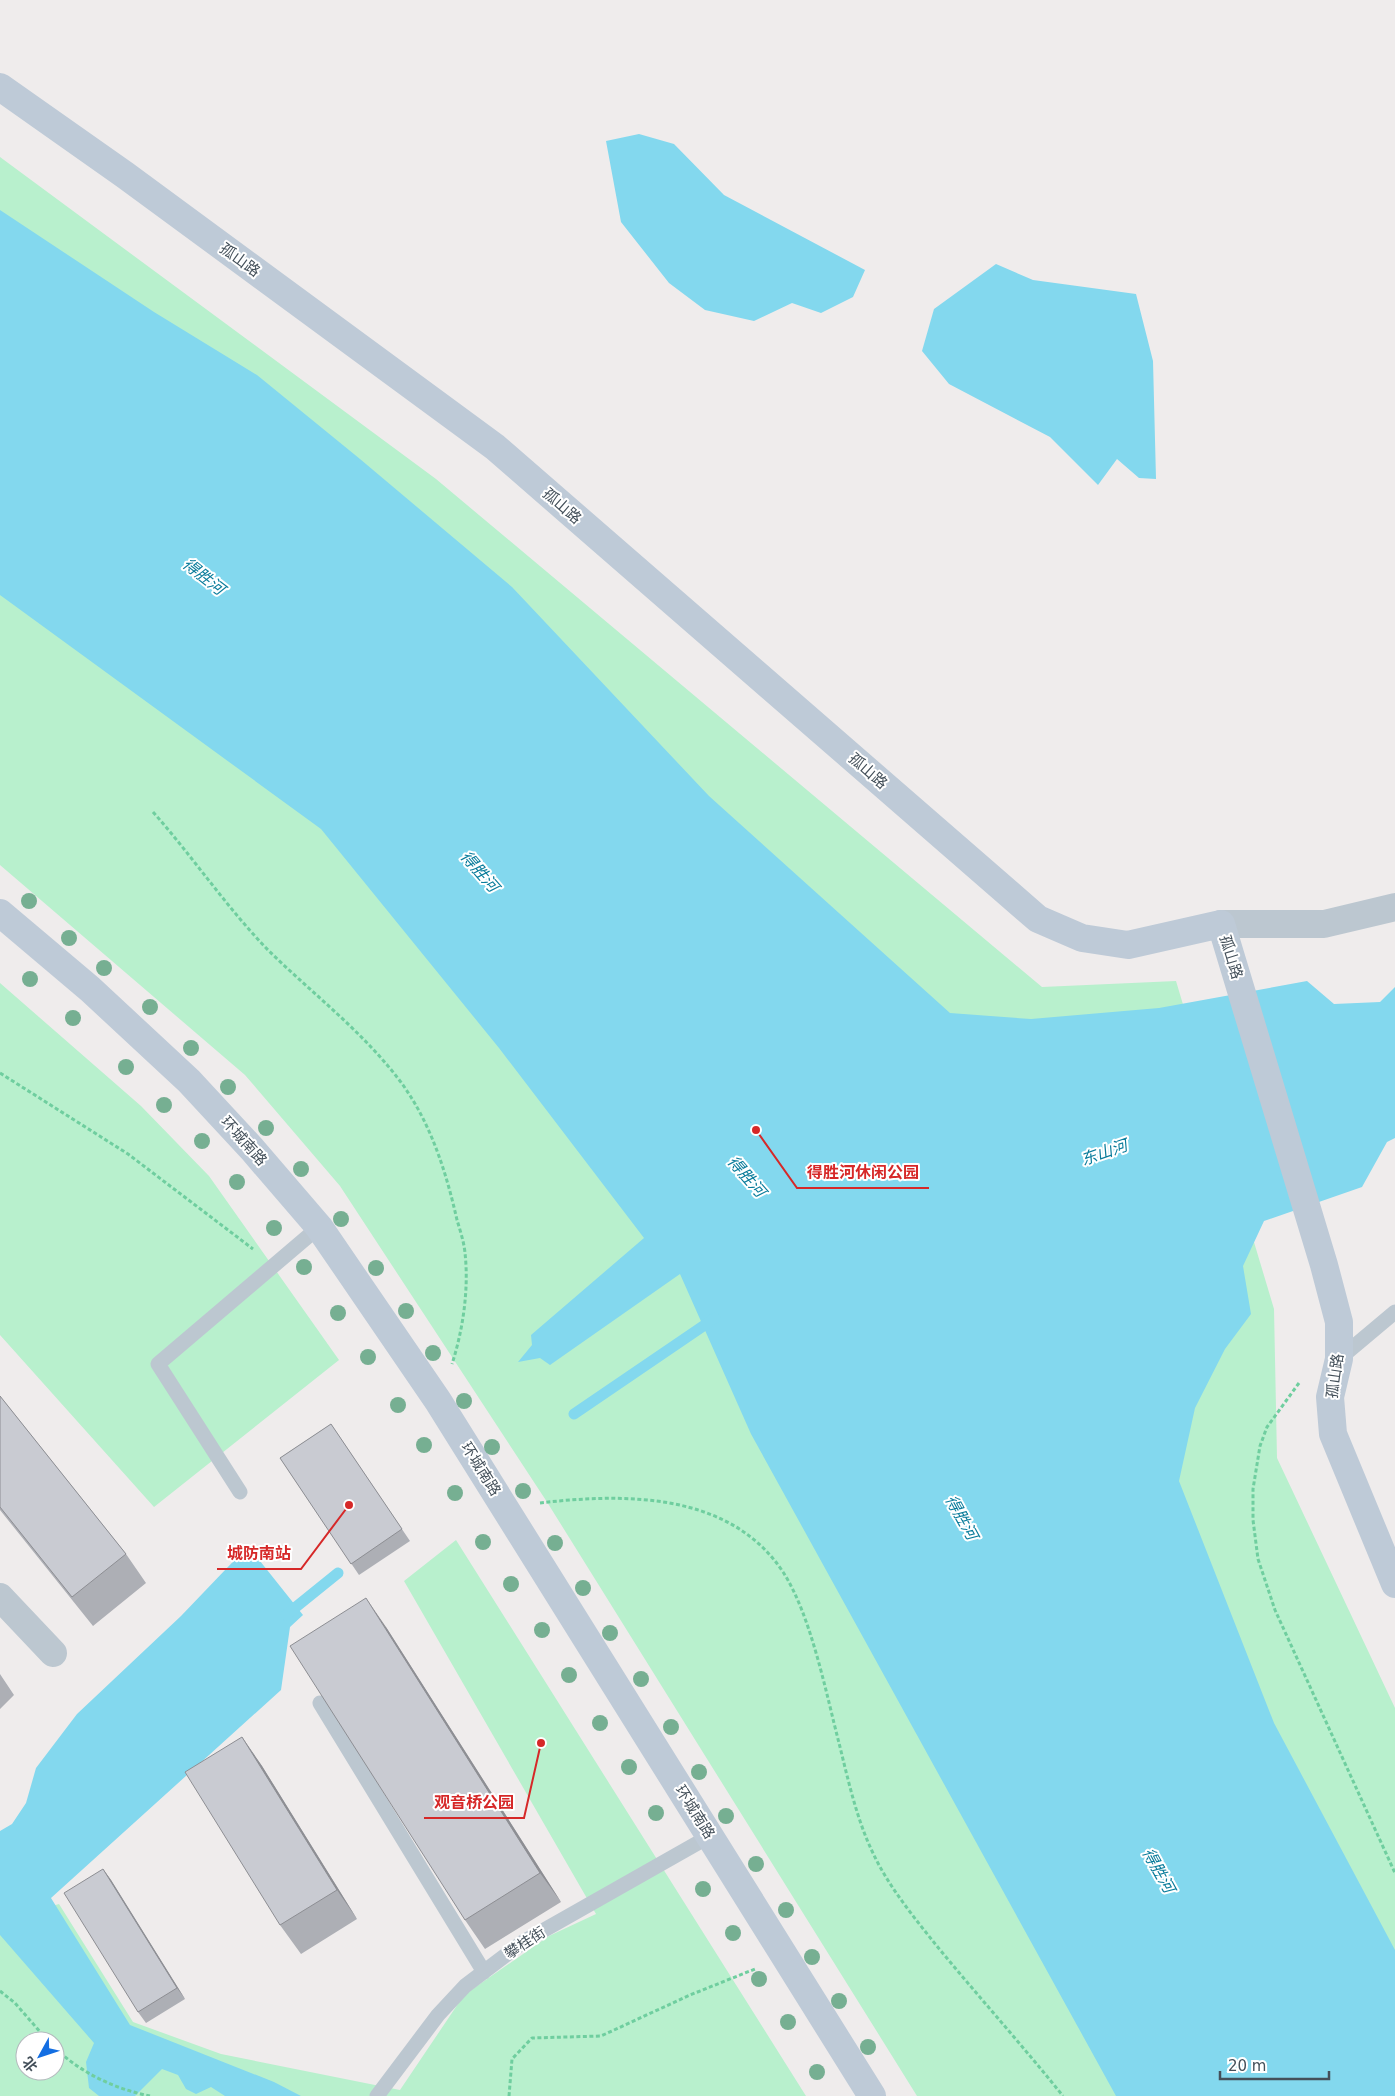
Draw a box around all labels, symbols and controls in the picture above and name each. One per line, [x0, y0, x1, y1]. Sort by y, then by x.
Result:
street label: 孤山路 [217, 239, 263, 281]
street label: 孤山路 [539, 484, 585, 528]
water label: 得胜河 [179, 554, 231, 600]
street label: 孤山路 [845, 749, 891, 793]
water label: 得胜河 [457, 847, 505, 898]
street label: 孤山路 [1216, 933, 1246, 981]
street label: 环城南路 [217, 1113, 271, 1169]
water label: 东山河 [1078, 1135, 1133, 1169]
water label: 得胜河 [724, 1152, 772, 1203]
callout: 得胜河休闲公园 [797, 1157, 929, 1188]
text: 得胜河休闲公园 [806, 1163, 919, 1182]
street label: 孤山路 [1323, 1352, 1347, 1400]
street label: 环城南路 [457, 1439, 505, 1499]
water label: 得胜河 [942, 1492, 983, 1545]
callout: 城防南站 [217, 1538, 301, 1569]
text: 城防南站 [227, 1544, 291, 1563]
street label: 环城南路 [671, 1782, 719, 1842]
callout: 观音桥公园 [424, 1787, 524, 1818]
text: 观音桥公园 [434, 1793, 514, 1812]
water label: 得胜河 [1139, 1845, 1180, 1898]
street label: 攀桂街 [501, 1923, 549, 1963]
north arrow [15, 2031, 65, 2081]
scale bar [1220, 2048, 1329, 2080]
text: 北 [19, 2054, 41, 2075]
text: 20 m [1228, 2057, 1266, 2075]

